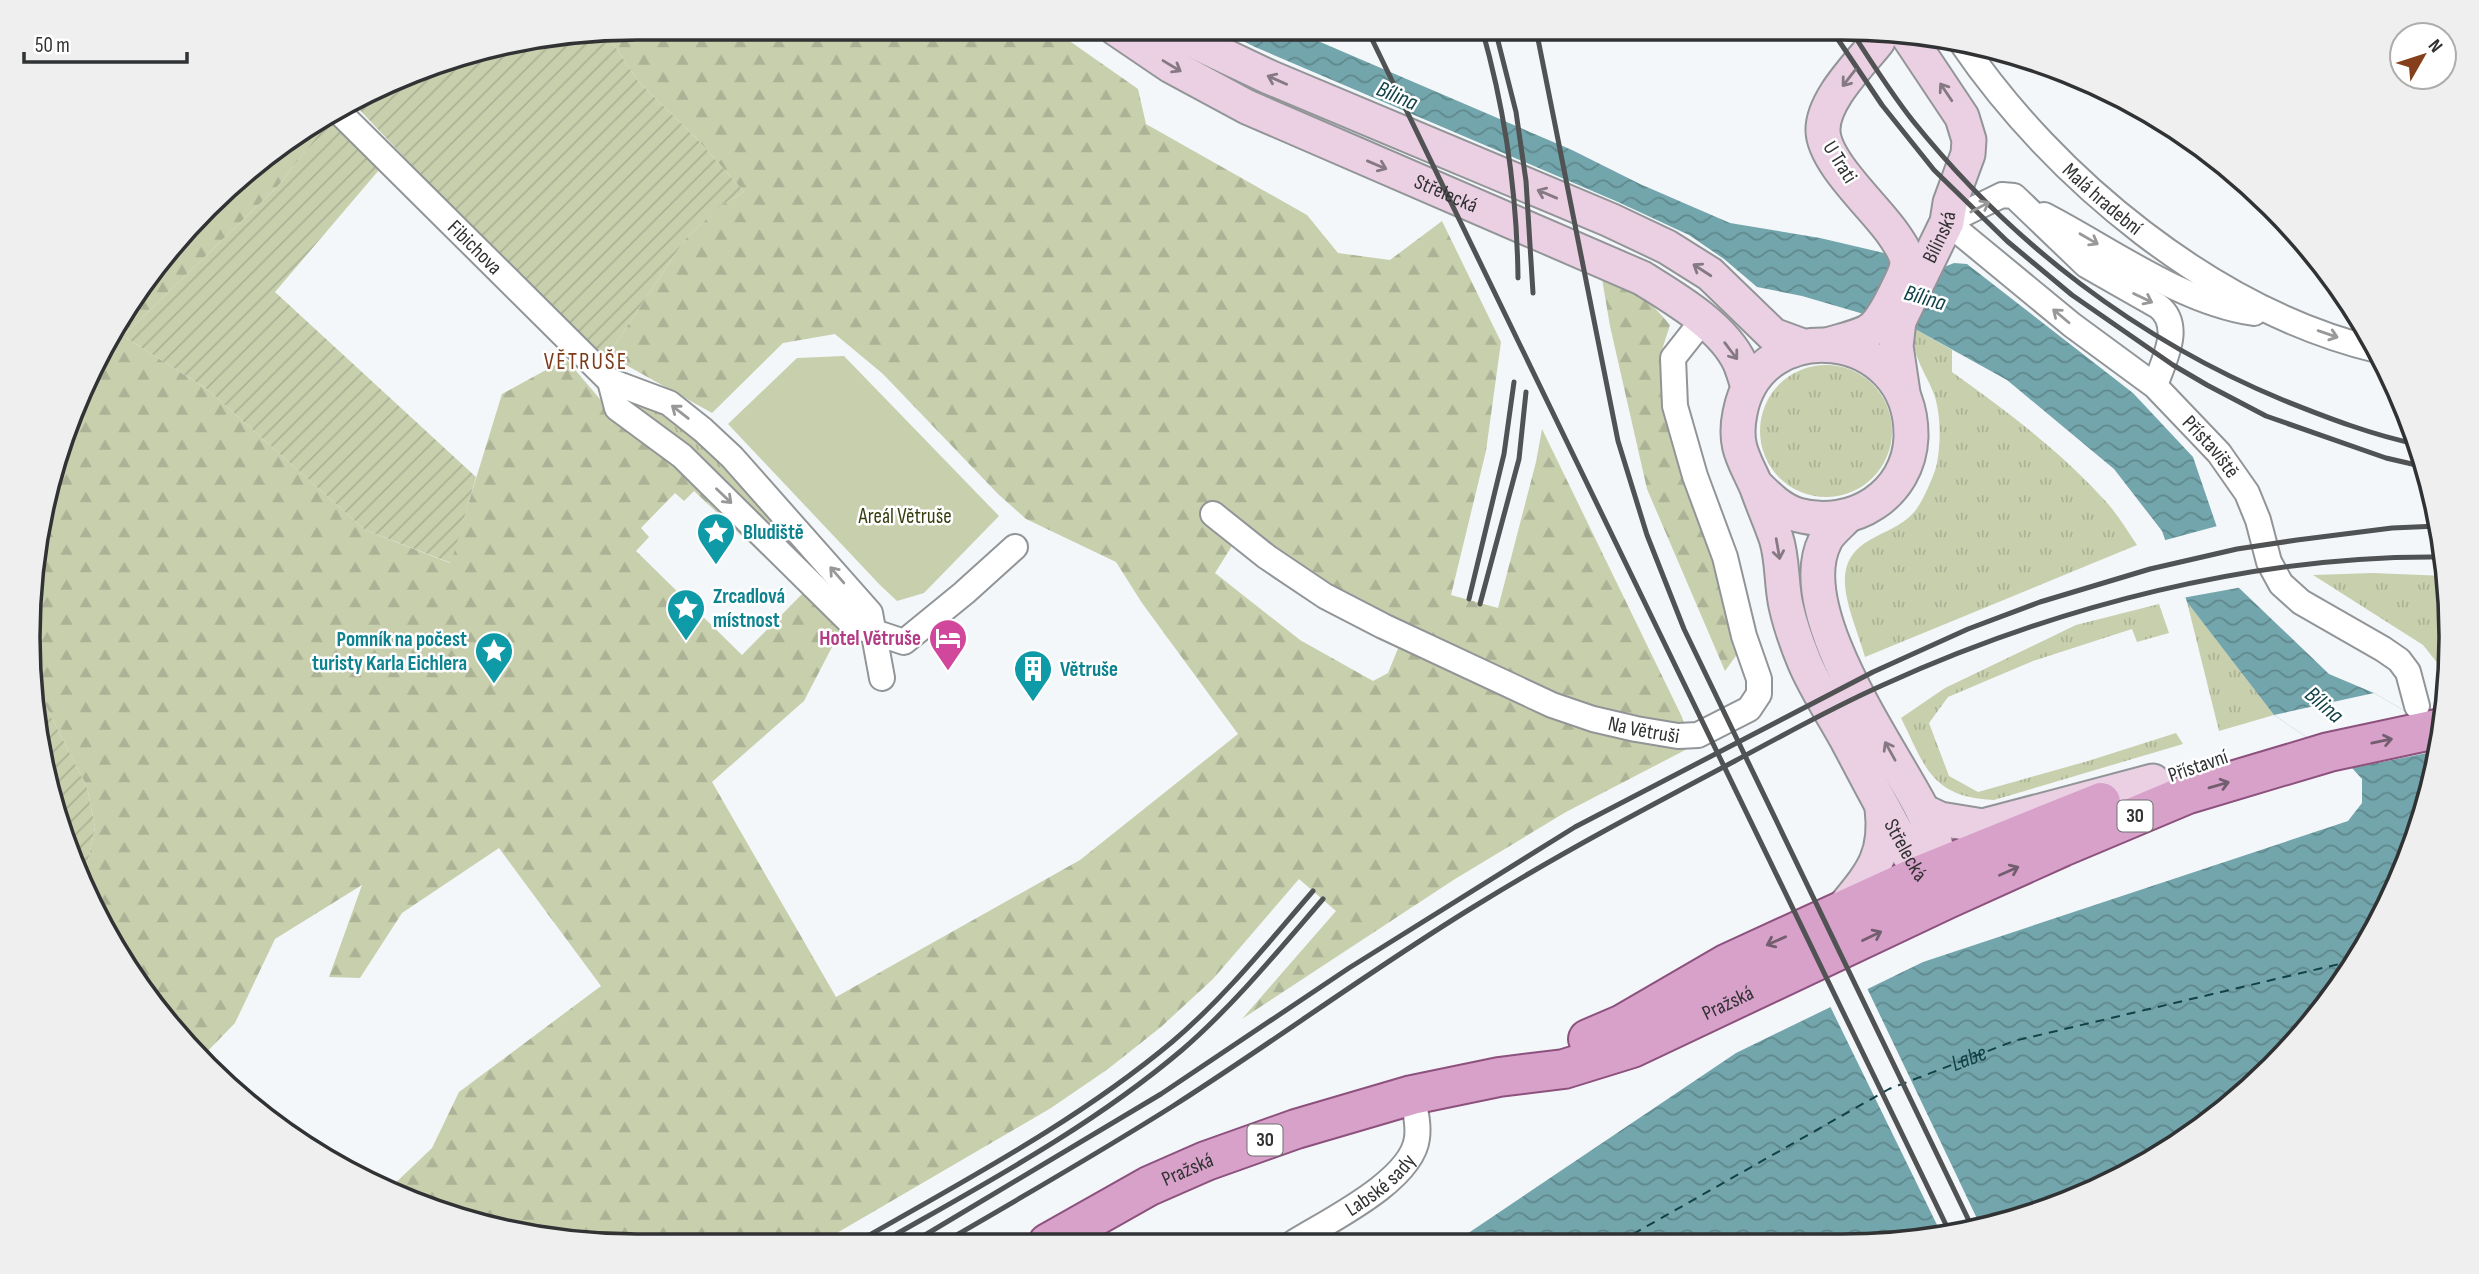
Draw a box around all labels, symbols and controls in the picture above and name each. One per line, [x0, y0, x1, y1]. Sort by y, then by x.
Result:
scale bar [24, 21, 187, 65]
north arrow [2388, 21, 2458, 91]
text: 50 m [35, 33, 70, 58]
text: N [2423, 35, 2447, 57]
one-way arrow [1161, 59, 1181, 73]
one-way arrow [1841, 69, 1856, 87]
one-way arrow [1267, 73, 1288, 86]
water label: Bílina [1372, 75, 1422, 117]
one-way arrow [1939, 83, 1953, 102]
street label: U Trati [1818, 136, 1862, 188]
street label: Malá hradební [2057, 158, 2147, 240]
one-way arrow [1365, 159, 1387, 172]
street label: Střelecká [1411, 169, 1482, 218]
one-way arrow [1537, 186, 1559, 199]
one-way arrow [1969, 200, 1990, 213]
street label: Bílinská [1917, 210, 1961, 267]
street label: Fibichova [443, 215, 508, 280]
one-way arrow [2078, 233, 2098, 247]
one-way arrow [1693, 262, 1712, 277]
water label: Bílina [1901, 279, 1950, 317]
one-way arrow [2132, 292, 2153, 306]
one-way arrow [2053, 308, 2071, 324]
one-way arrow [2317, 328, 2339, 341]
one-way arrow [1724, 341, 1739, 359]
district label: VĚTRUŠE [544, 348, 628, 376]
one-way arrow [671, 404, 690, 419]
street label: Přístaviště [2177, 410, 2245, 483]
one-way arrow [715, 487, 732, 504]
park label: Areál Větruše [857, 504, 952, 529]
place icon: Bludiště [695, 511, 737, 566]
place label: Bludiště [743, 520, 804, 545]
one-way arrow [1771, 537, 1785, 560]
one-way arrow [829, 567, 845, 585]
place label: Zrcadlová místnost [713, 584, 785, 633]
place icon: Zrcadlová místnost [665, 587, 707, 642]
hotel icon: Hotel Větruše [927, 617, 969, 672]
place label: Hotel Větruše [819, 626, 921, 651]
place label: Pomník na počest turisty Karla Eichlera [312, 627, 467, 676]
place icon: Pomník na počest turisty Karla Eichlera [473, 630, 515, 685]
building icon: Větruše [1012, 648, 1054, 703]
place label: Větruše [1060, 657, 1118, 682]
water label: Bílina [2299, 681, 2350, 730]
street label: Na Větruši [1606, 710, 1681, 749]
one-way arrow [2370, 733, 2393, 747]
one-way arrow [1883, 741, 1896, 762]
street label: Přístavní [2165, 744, 2231, 788]
one-way arrow [2208, 777, 2230, 790]
road number: 30 [2118, 800, 2152, 832]
street label: Střelecká [1879, 815, 1931, 887]
one-way arrow [1998, 864, 2019, 877]
one-way arrow [1861, 929, 1882, 943]
one-way arrow [1766, 935, 1788, 948]
street label: Pražská [1698, 980, 1757, 1026]
water label: Labe [1947, 1039, 1991, 1078]
road number: 30 [1248, 1124, 1282, 1156]
street label: Pražská [1158, 1147, 1217, 1191]
street label: Labské sady [1340, 1149, 1421, 1221]

